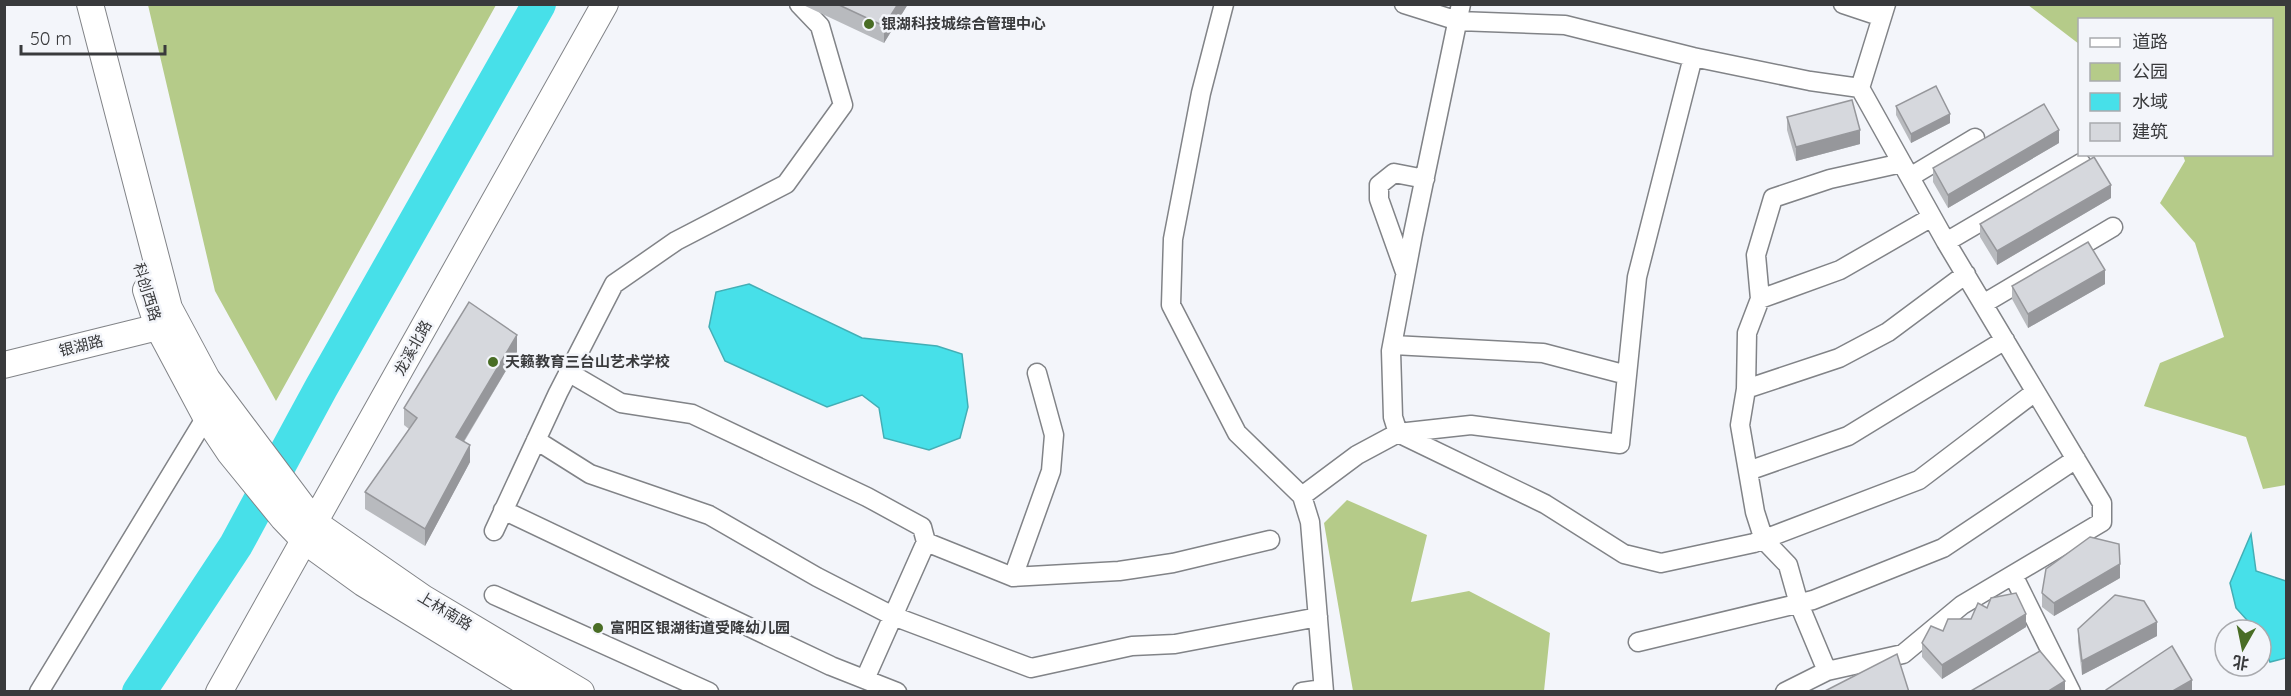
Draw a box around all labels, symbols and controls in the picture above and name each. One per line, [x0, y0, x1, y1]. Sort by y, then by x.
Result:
place label: 银湖科技城综合管理中心 [881, 14, 1046, 33]
marker: 银湖科技城综合管理中心 [862, 17, 876, 31]
scale bar [21, 18, 165, 56]
legend [2078, 18, 2273, 156]
text: 50 m [30, 27, 72, 50]
text: 道路 [2132, 30, 2168, 53]
text: 公园 [2132, 60, 2168, 83]
text: 水域 [2132, 90, 2168, 113]
text: 建筑 [2132, 120, 2168, 143]
street label: 科创西路 [130, 260, 165, 323]
street label: 龙溪北路 [390, 317, 435, 379]
street label: 银湖路 [57, 331, 105, 360]
place label: 天籁教育三台山艺术学校 [505, 352, 670, 371]
marker: 天籁教育三台山艺术学校 [486, 355, 500, 369]
street label: 上林南路 [415, 587, 476, 634]
place label: 富阳区银湖街道受降幼儿园 [610, 618, 790, 637]
north arrow [2213, 618, 2273, 678]
marker: 富阳区银湖街道受降幼儿园 [591, 621, 605, 635]
text: 北 [2231, 652, 2250, 674]

